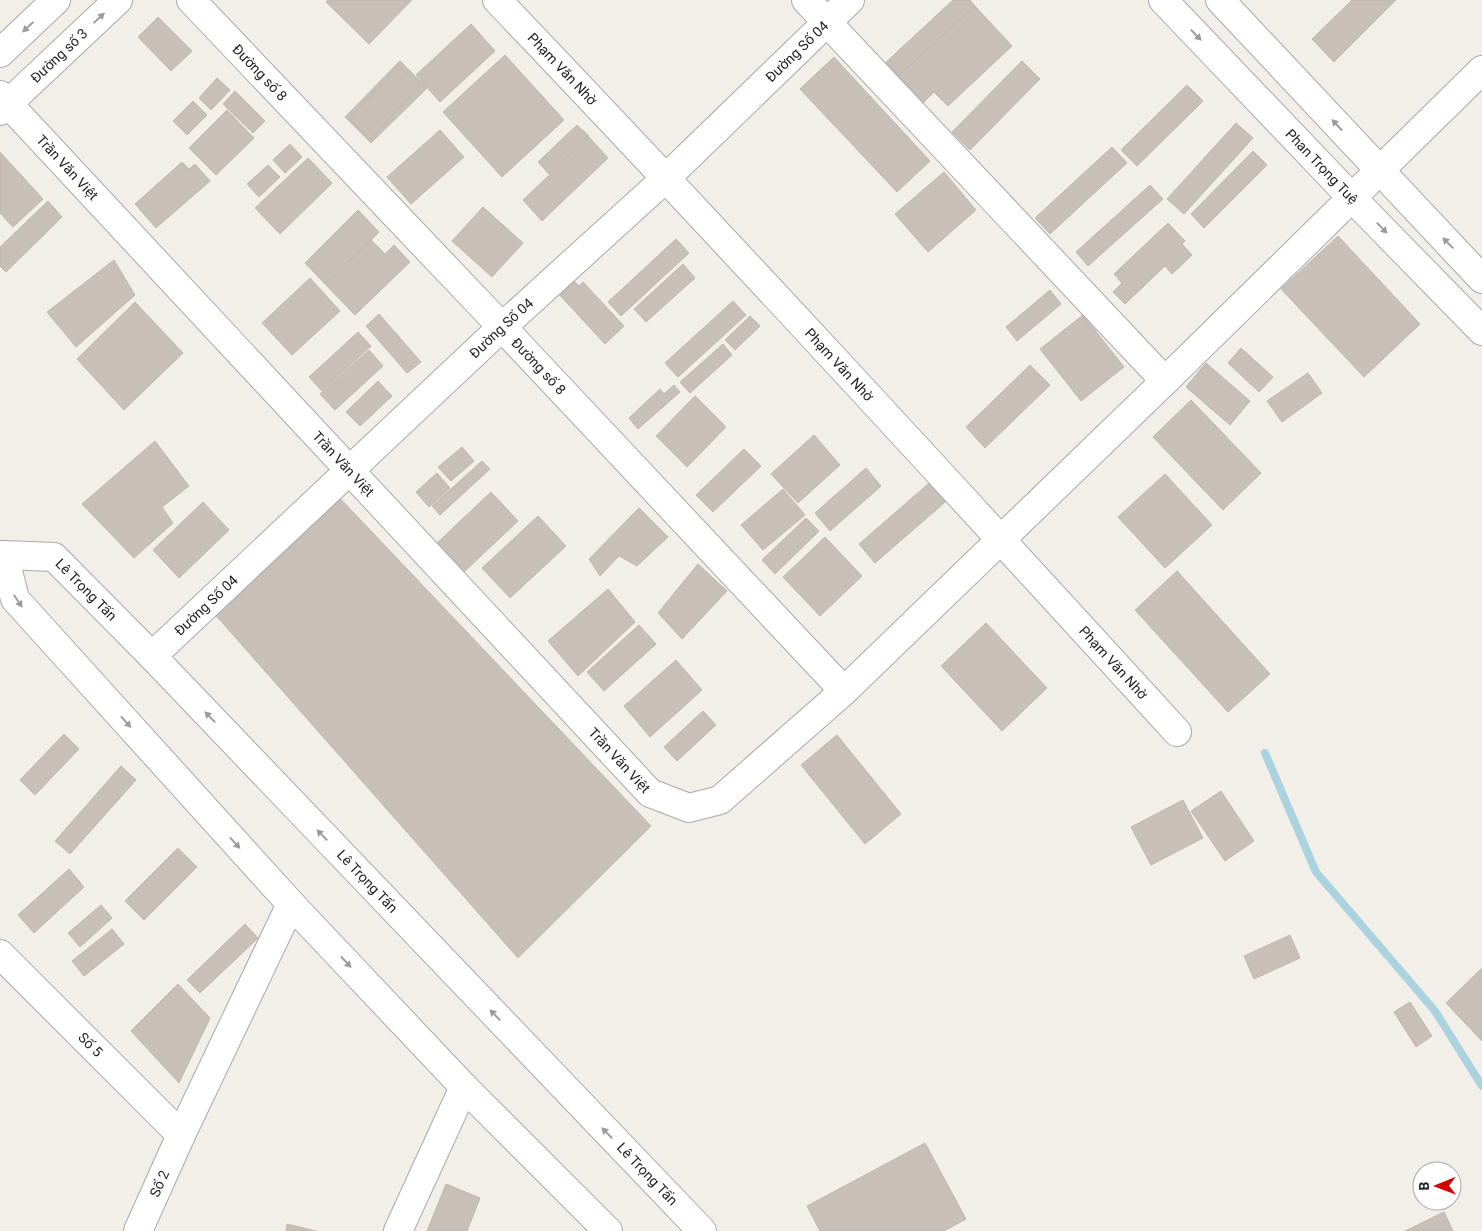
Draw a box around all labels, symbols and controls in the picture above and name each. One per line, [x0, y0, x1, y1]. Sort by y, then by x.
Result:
one-way arrow [93, 12, 105, 24]
street label: Đường Số 04 [762, 18, 832, 85]
one-way arrow [22, 21, 34, 33]
street label: Đường số 3 [27, 25, 91, 86]
one-way arrow [1190, 29, 1202, 41]
street label: Phạm Văn Nhờ [525, 30, 601, 109]
street label: Đường số 8 [229, 41, 291, 104]
one-way arrow [1331, 119, 1343, 131]
street label: Phan Trọng Tuệ [1282, 126, 1361, 207]
street label: Trần Văn Việt [33, 132, 102, 204]
one-way arrow [1375, 222, 1387, 234]
one-way arrow [1442, 238, 1454, 250]
street label: Đường Số 04 [466, 295, 536, 361]
street label: Phạm Văn Nhờ [802, 325, 877, 405]
street label: Đường số 8 [508, 335, 569, 398]
street label: Trần Văn Việt [309, 428, 378, 500]
street label: Lê Trọng Tấn [52, 555, 120, 624]
street label: Đường Số 04 [171, 572, 241, 639]
one-way arrow [13, 594, 23, 608]
street label: Phạm Văn Nhờ [1076, 623, 1151, 703]
one-way arrow [204, 712, 216, 724]
one-way arrow [120, 716, 132, 728]
street label: Trần Văn Việt [585, 724, 654, 796]
one-way arrow [316, 829, 328, 841]
one-way arrow [229, 836, 241, 848]
street label: Lê Trọng Tấn [334, 847, 401, 916]
one-way arrow [340, 955, 352, 967]
one-way arrow [489, 1010, 501, 1022]
street label: Số 5 [75, 1029, 106, 1060]
one-way arrow [601, 1127, 613, 1139]
street label: Lê Trọng Tấn [614, 1139, 681, 1208]
north arrow [1412, 1161, 1462, 1211]
street label: Số 2 [146, 1168, 172, 1199]
text: B [1416, 1182, 1432, 1191]

